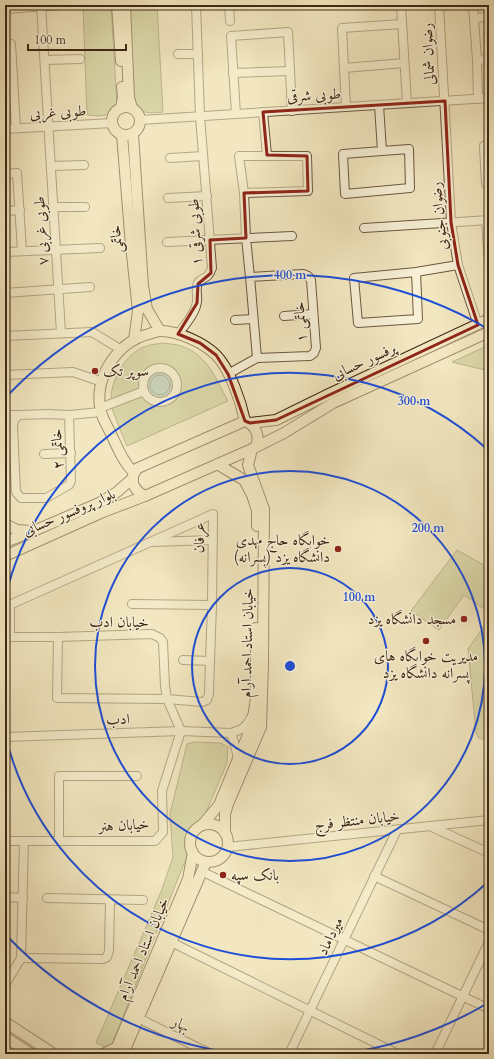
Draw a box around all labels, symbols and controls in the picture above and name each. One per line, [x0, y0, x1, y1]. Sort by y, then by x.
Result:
street label: رضوان شمالی [416, 22, 440, 86]
scale bar [28, 26, 126, 52]
text: 100 m [34, 32, 67, 48]
street label: طوبی شرقی [286, 84, 342, 107]
street label: طوبی غربی [29, 101, 87, 124]
street label: رضوان جنوبی [425, 181, 454, 251]
street label: طوبی غربی ۷ [29, 196, 54, 266]
street label: طوبی شرقی ۱ [183, 198, 208, 266]
street label: خاتمی [105, 224, 128, 254]
text: 400 m [274, 267, 307, 283]
street label: خاتمی ۱ [289, 301, 312, 343]
street label: پرفسور حسابی [329, 337, 401, 385]
place label: سوپر تک [103, 361, 149, 381]
marker: سوپر تک [90, 366, 100, 376]
text: 300 m [398, 393, 431, 409]
street label: خاتمی ۲ [46, 428, 69, 470]
street label: بلوار پروفسور حسابی [20, 483, 119, 541]
text: 200 m [412, 520, 445, 536]
street label: عرفان [189, 523, 210, 553]
place label: خوابگاه حاج مهدی (پسرانه) دانشگاه یزد [234, 530, 330, 568]
marker: خوابگاه حاج مهدی (پسرانه) دانشگاه یزد [333, 544, 343, 554]
street label: خیابان استاد احمد آرام [236, 588, 261, 698]
text: 100 m [343, 589, 376, 605]
place label: مسجد دانشگاه یزد [368, 609, 456, 629]
street label: خیابان ادب [89, 612, 149, 632]
marker: مسجد دانشگاه یزد [459, 614, 469, 624]
marker: مدیریت خوابگاه های پسرانه دانشگاه یزد [421, 636, 431, 646]
place label: مدیریت خوابگاه های پسرانه دانشگاه یزد [374, 646, 478, 684]
centre of rings [283, 659, 297, 673]
street label: ادب [106, 709, 130, 729]
street label: خیابان منتظر فرج [313, 806, 401, 837]
street label: خیابان هنر [96, 814, 150, 836]
place label: بانک سپه [231, 865, 279, 885]
marker: بانک سپه [218, 870, 228, 880]
street label: خیابان استاد احمد آرام [112, 894, 176, 1005]
street label: میرداماد [312, 914, 348, 958]
street label: بهار [167, 1010, 193, 1037]

